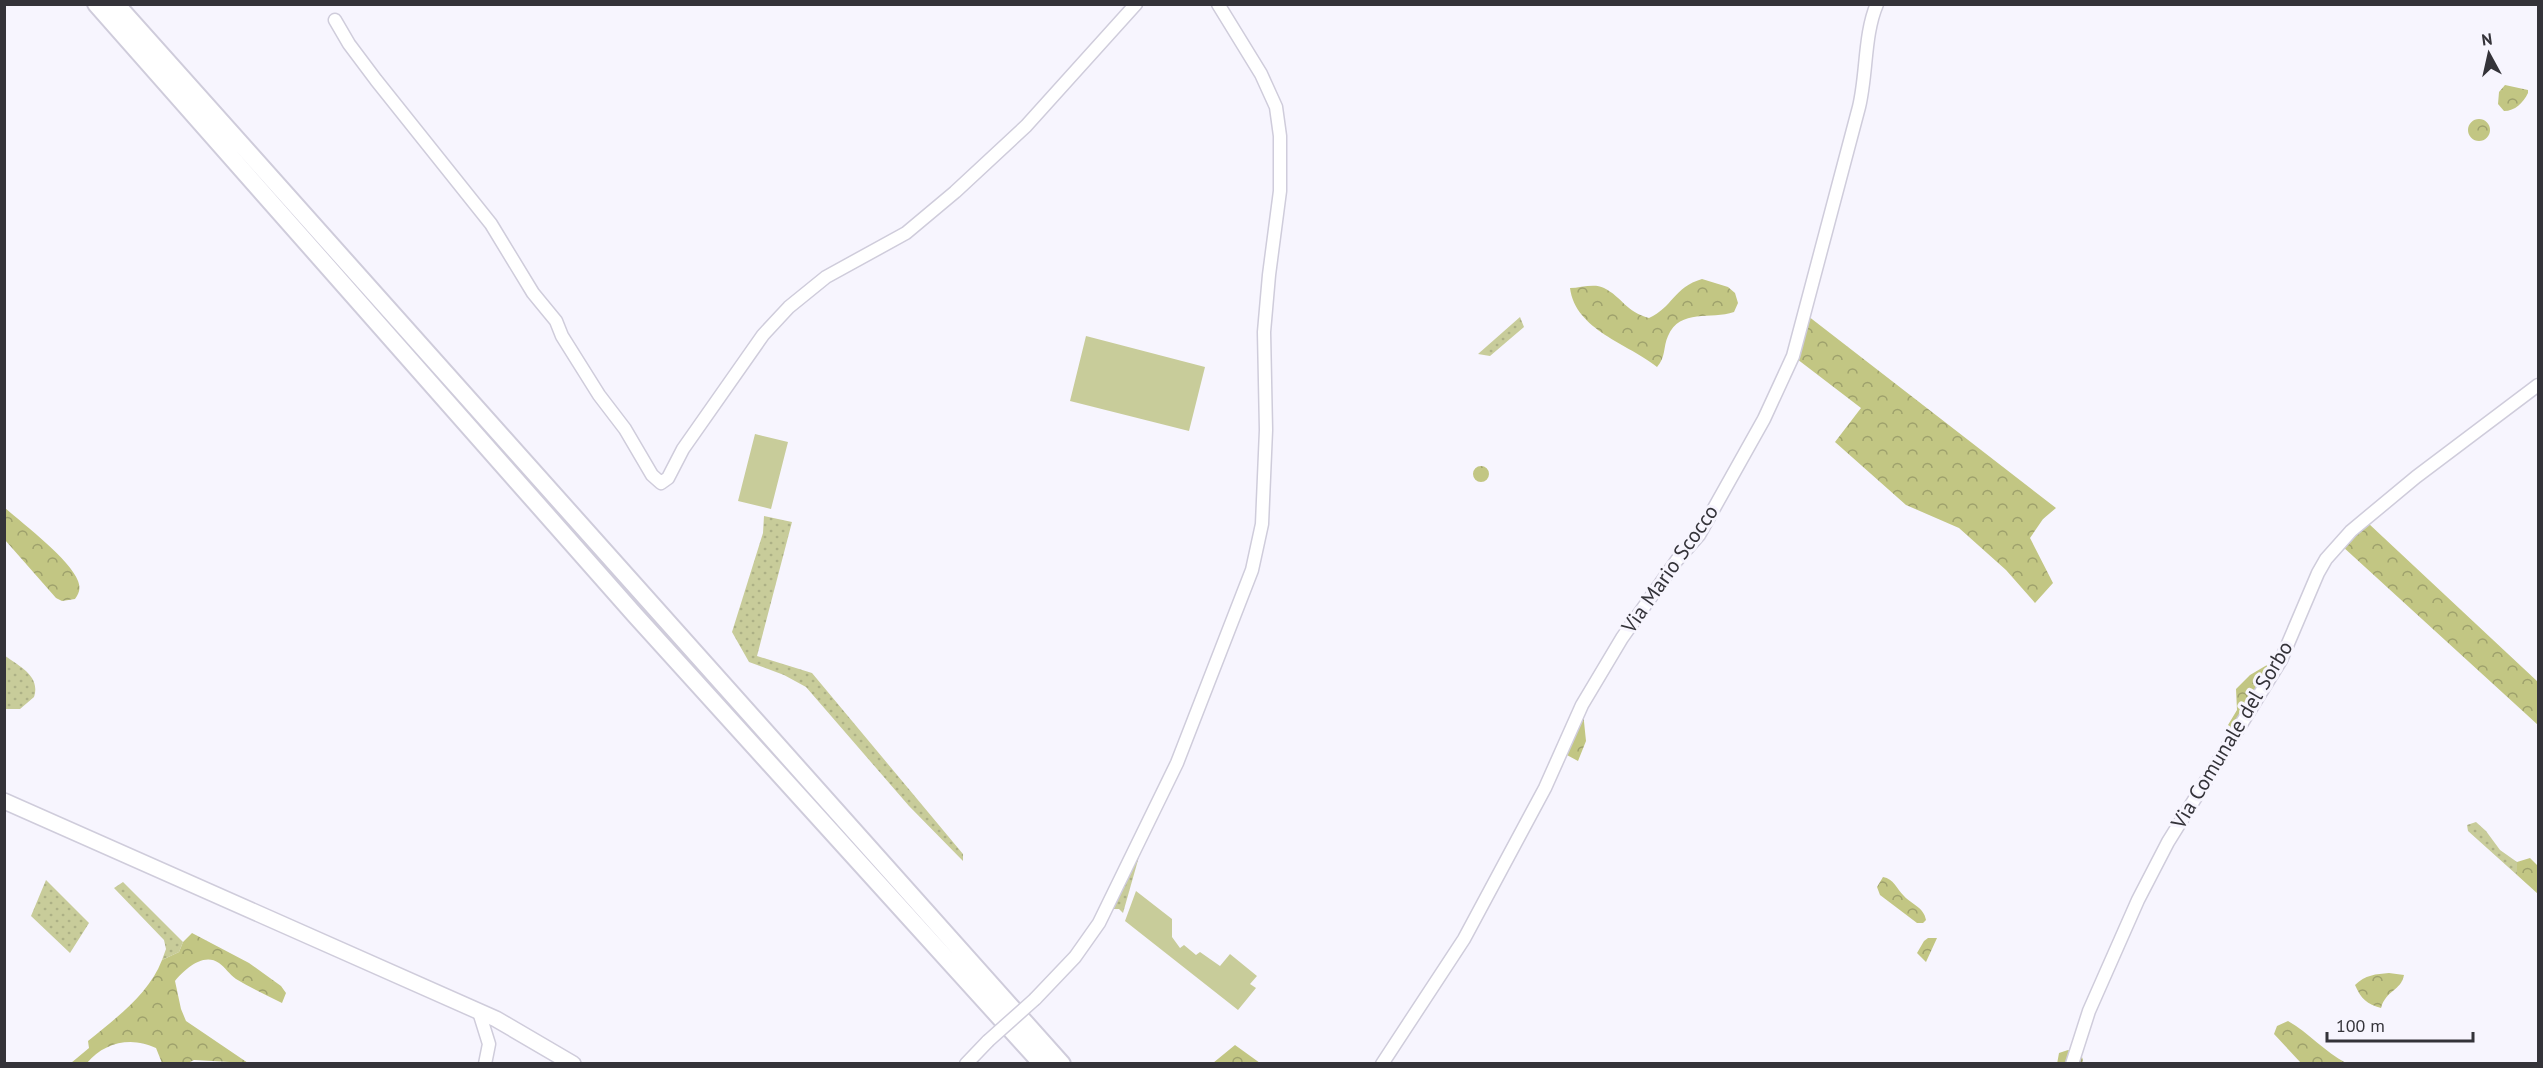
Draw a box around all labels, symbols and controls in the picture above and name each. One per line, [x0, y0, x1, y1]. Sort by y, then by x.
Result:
north arrow [2459, 24, 2519, 84]
text: N [2480, 29, 2494, 50]
street label: Via Mario Scocco [1615, 499, 1724, 639]
street label: Via Comunale del Sorbo [2164, 636, 2298, 835]
scale bar [2327, 1005, 2472, 1043]
text: 100 m [2336, 1014, 2385, 1037]

